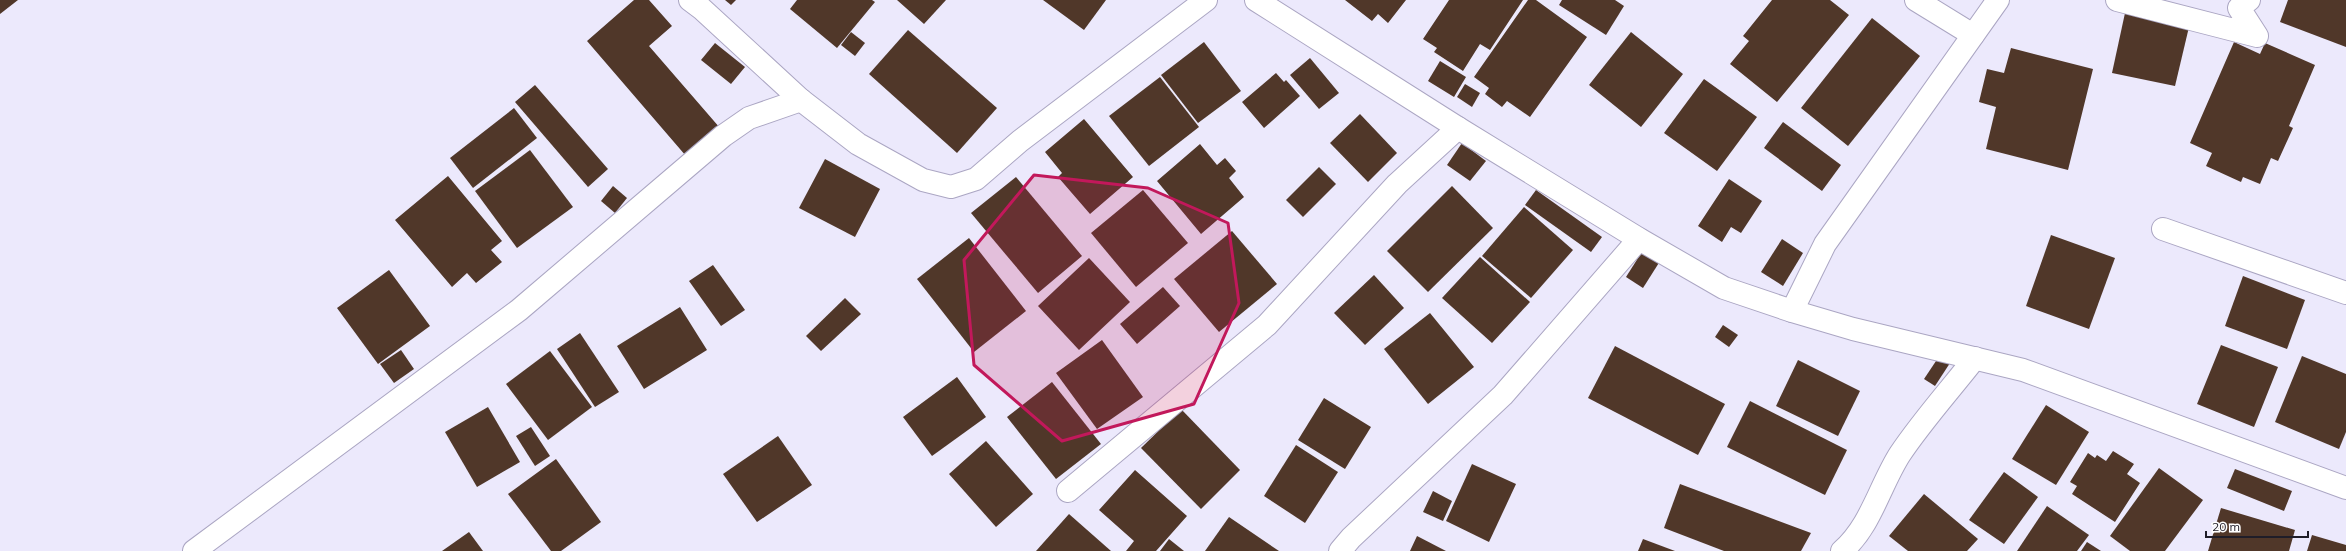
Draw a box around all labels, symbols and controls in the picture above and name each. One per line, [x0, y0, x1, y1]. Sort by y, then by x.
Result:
scale bar [2206, 513, 2308, 539]
text: 20 m [2212, 519, 2240, 534]

